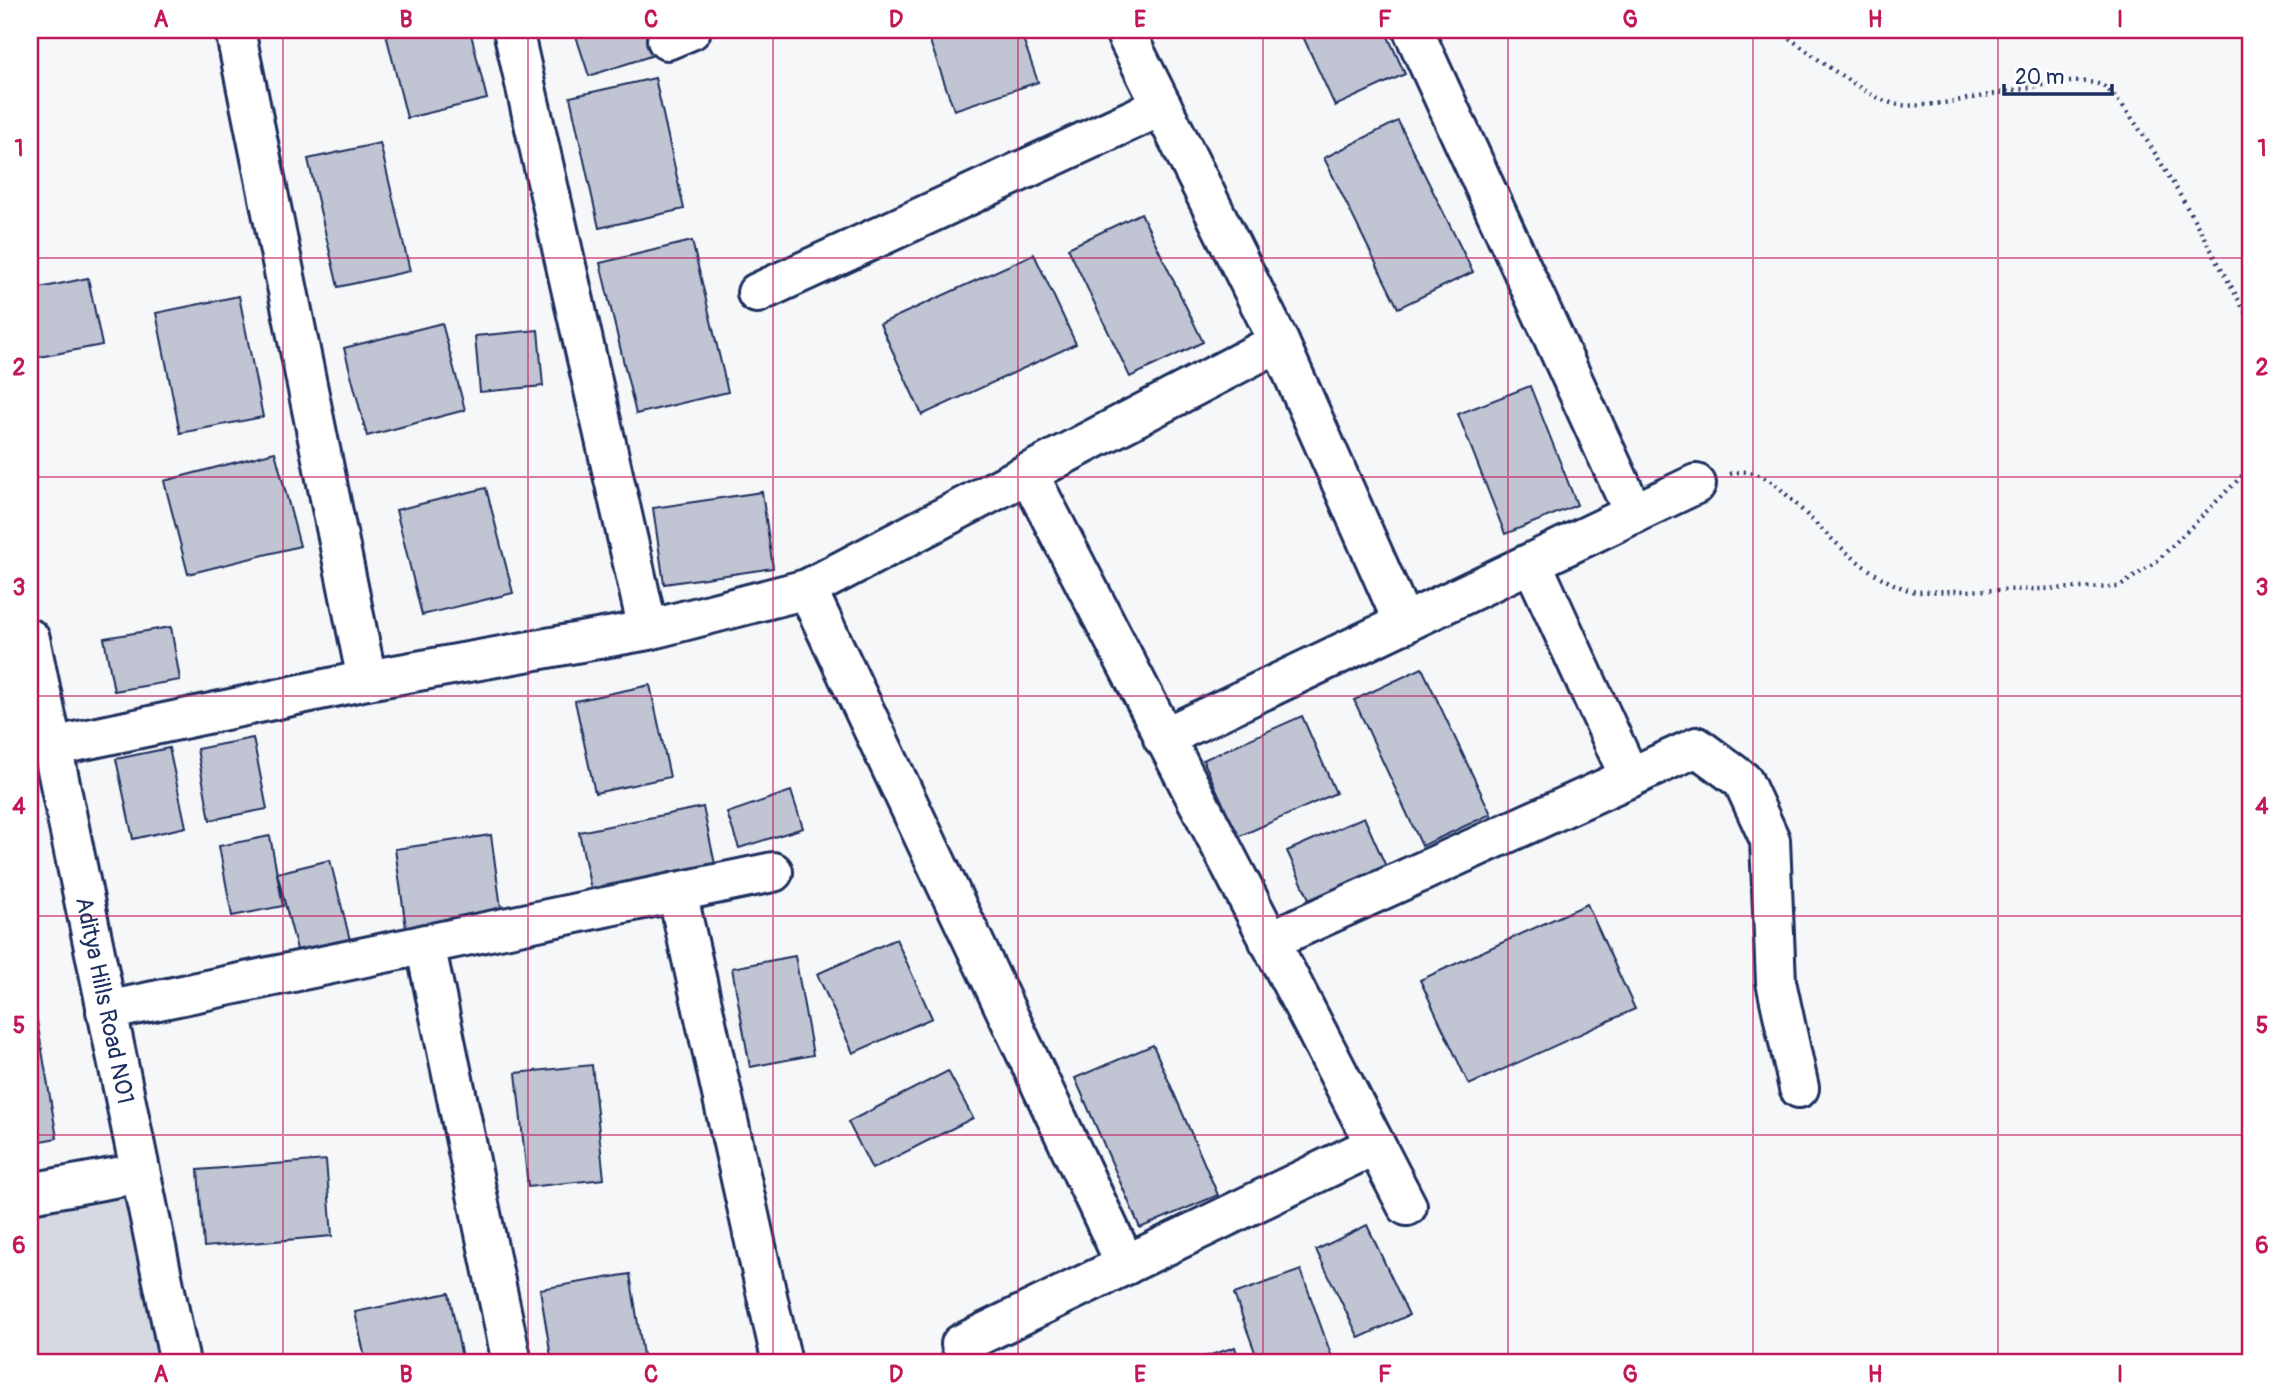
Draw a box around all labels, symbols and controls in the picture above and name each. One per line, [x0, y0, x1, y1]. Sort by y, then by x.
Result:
text: A [154, 5, 169, 34]
text: B [399, 5, 413, 34]
text: C [644, 5, 658, 34]
text: D [889, 5, 903, 34]
text: E [1134, 5, 1146, 34]
text: F [1378, 5, 1392, 34]
text: G [1622, 5, 1638, 34]
text: H [1868, 5, 1882, 34]
text: I [2117, 5, 2123, 34]
scale bar [2004, 52, 2113, 96]
text: 20 m [2015, 64, 2064, 91]
text: 1 [15, 134, 24, 163]
text: 1 [2258, 134, 2267, 163]
text: 2 [13, 353, 26, 382]
text: 2 [2256, 353, 2269, 382]
text: 3 [13, 573, 25, 602]
text: 3 [2256, 573, 2268, 602]
text: 4 [12, 792, 26, 821]
text: 4 [2255, 792, 2269, 821]
street label: Aditya Hills Road NO1 [69, 894, 140, 1106]
text: 5 [13, 1011, 25, 1040]
text: 5 [2256, 1011, 2268, 1040]
text: 6 [12, 1231, 26, 1260]
text: 6 [2255, 1231, 2269, 1260]
text: A [154, 1360, 169, 1389]
text: B [399, 1360, 413, 1389]
text: C [644, 1360, 658, 1389]
text: D [889, 1360, 903, 1389]
text: E [1134, 1360, 1146, 1389]
text: F [1378, 1360, 1392, 1389]
text: G [1622, 1360, 1638, 1389]
text: H [1868, 1360, 1882, 1389]
text: I [2117, 1360, 2123, 1389]

